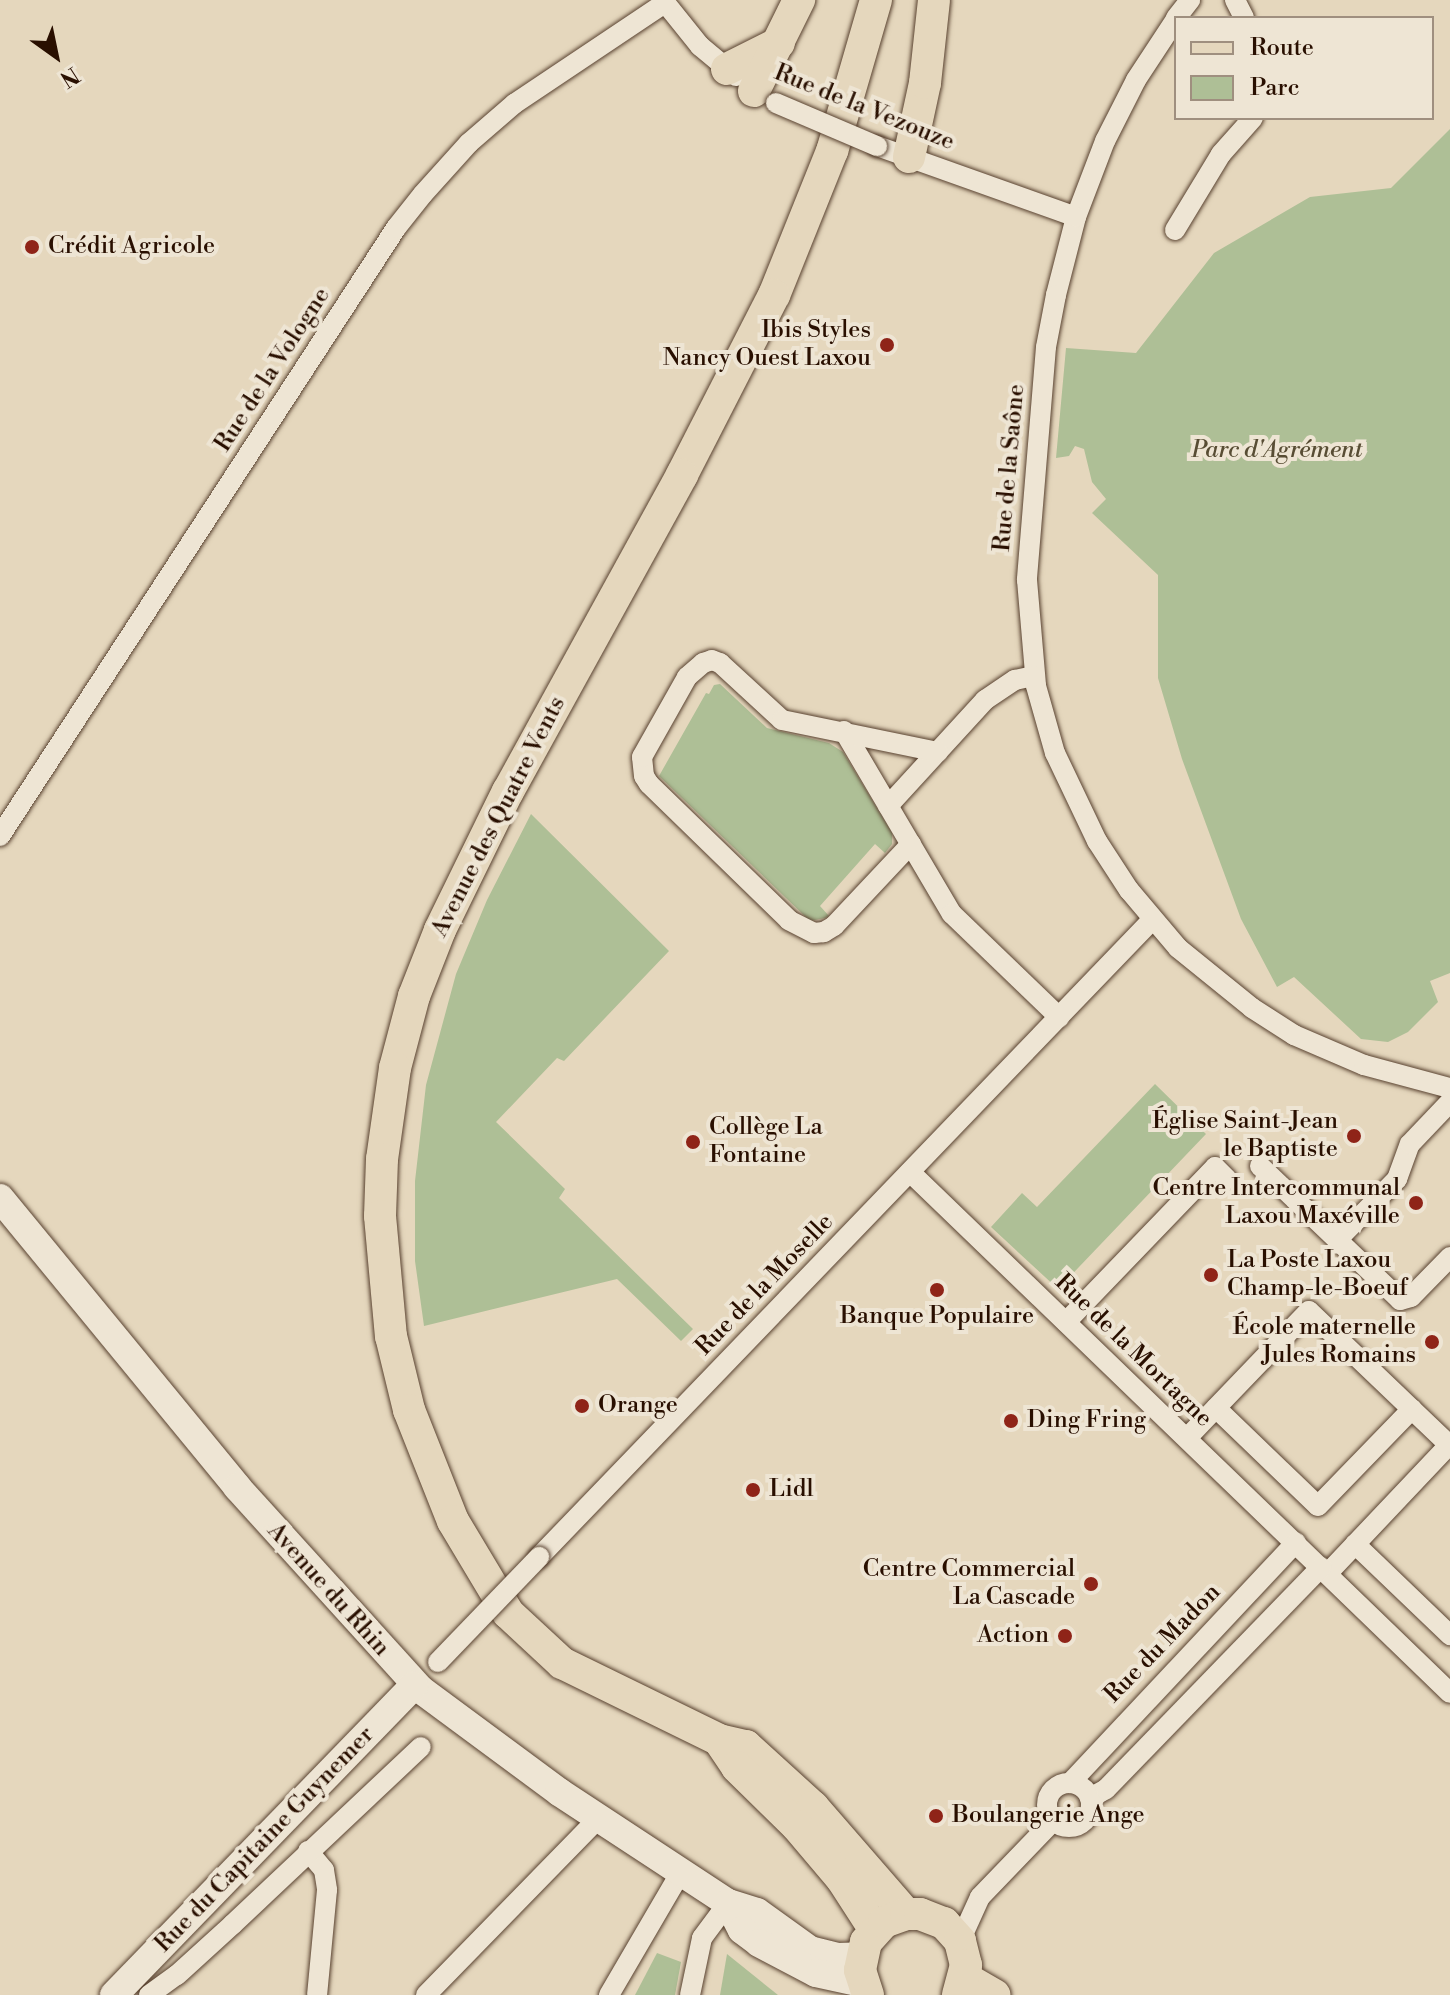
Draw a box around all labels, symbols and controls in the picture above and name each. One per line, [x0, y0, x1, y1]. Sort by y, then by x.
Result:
north arrow [16, 16, 96, 96]
legend [1174, 16, 1434, 120]
text: Route [1250, 33, 1314, 63]
street label: Rue de la Vezouze [770, 59, 958, 157]
text: N [55, 60, 84, 93]
text: Parc [1250, 73, 1300, 103]
place label: Crédit Agricole [48, 233, 215, 261]
marker: Crédit Agricole [23, 238, 41, 256]
street label: Rue de la Vologne [209, 282, 337, 458]
place label: Ibis Styles Nancy Ouest Laxou [663, 317, 871, 373]
marker: Ibis Styles Nancy Ouest Laxou [878, 336, 896, 354]
street label: Rue de la Saône [988, 383, 1032, 553]
park label: Parc d'Agrément [1191, 437, 1363, 465]
street label: Avenue des Quatre Vents [426, 692, 572, 942]
place label: Église Saint-Jean le Baptiste [1152, 1108, 1338, 1164]
place label: Collège La Fontaine [709, 1114, 823, 1170]
marker: Église Saint-Jean le Baptiste [1345, 1127, 1363, 1145]
marker: Collège La Fontaine [684, 1133, 702, 1151]
place label: Centre Intercommunal Laxou Maxéville [1153, 1175, 1400, 1231]
marker: Centre Intercommunal Laxou Maxéville [1407, 1194, 1425, 1212]
street label: Rue de la Moselle [690, 1208, 840, 1362]
place label: La Poste Laxou Champ-le-Boeuf [1227, 1247, 1408, 1303]
marker: La Poste Laxou Champ-le-Boeuf [1202, 1266, 1220, 1284]
street label: Rue de la Mortagne [1048, 1268, 1218, 1434]
marker: Banque Populaire [928, 1281, 946, 1299]
place label: Banque Populaire [840, 1303, 1034, 1331]
place label: École maternelle Jules Romains [1233, 1314, 1416, 1370]
marker: École maternelle Jules Romains [1423, 1333, 1441, 1351]
place label: Orange [598, 1392, 678, 1420]
marker: Orange [573, 1397, 591, 1415]
place label: Ding Fring [1027, 1407, 1146, 1435]
marker: Ding Fring [1002, 1412, 1020, 1430]
place label: Lidl [769, 1476, 814, 1504]
marker: Lidl [744, 1481, 762, 1499]
street label: Avenue du Rhin [261, 1517, 395, 1663]
place label: Centre Commercial La Cascade [863, 1556, 1075, 1612]
marker: Centre Commercial La Cascade [1082, 1575, 1100, 1593]
street label: Rue du Madon [1099, 1578, 1227, 1710]
place label: Action [977, 1622, 1049, 1650]
marker: Action [1056, 1627, 1074, 1645]
street label: Rue du Capitaine Guynemer [149, 1721, 381, 1959]
place label: Boulangerie Ange [952, 1802, 1145, 1830]
marker: Boulangerie Ange [927, 1807, 945, 1825]

